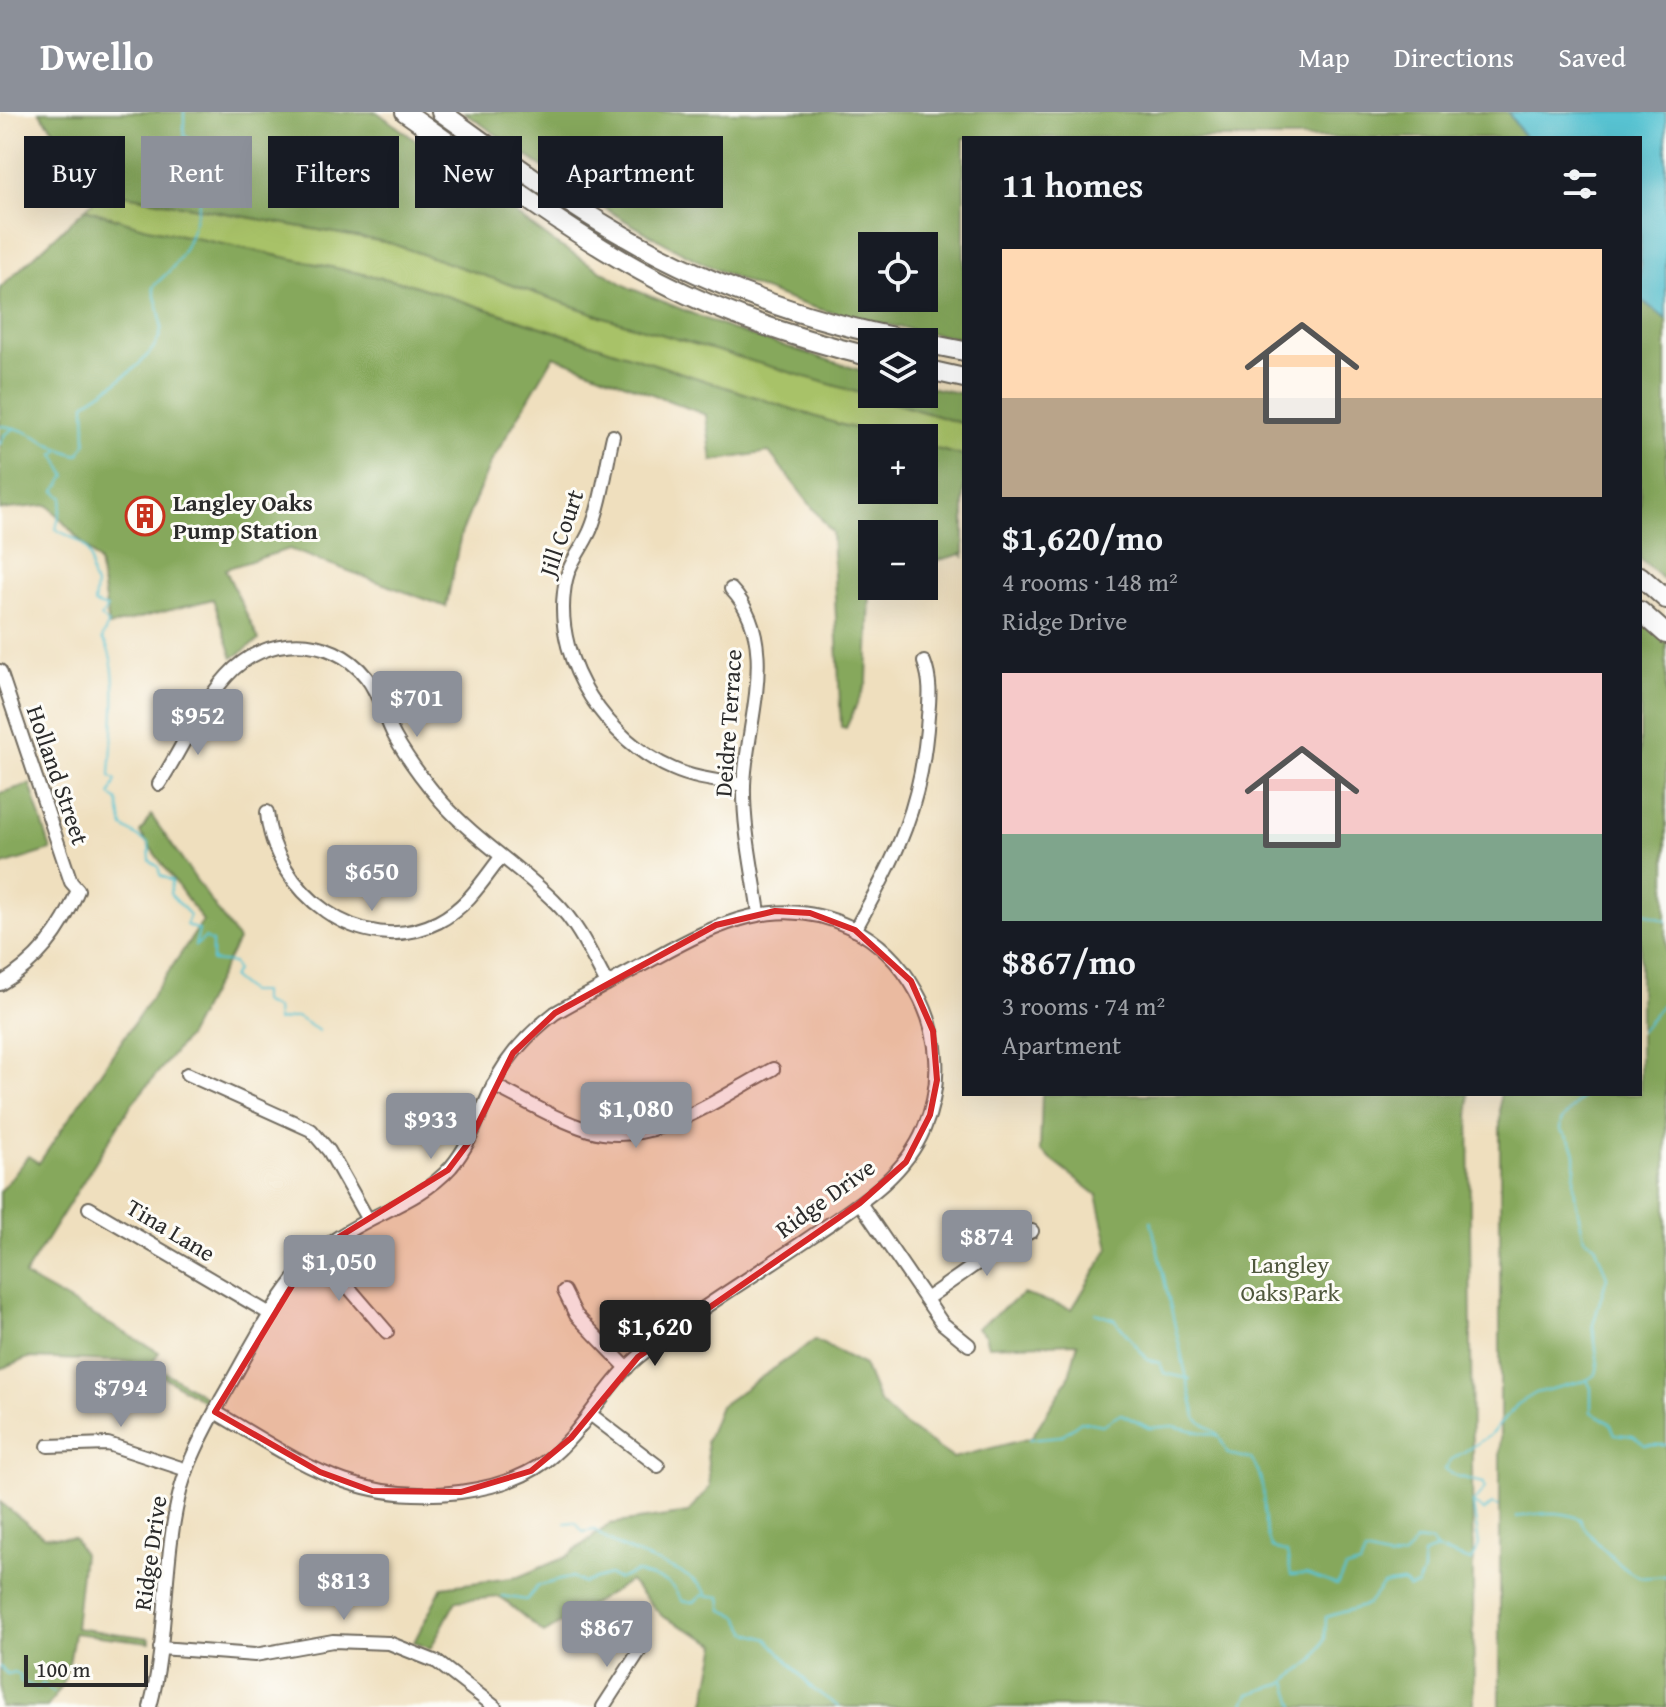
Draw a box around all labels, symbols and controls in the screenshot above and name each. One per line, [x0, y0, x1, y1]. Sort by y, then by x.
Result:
text: Dwello [40, 28, 154, 84]
text: Map [1298, 36, 1350, 77]
text: Directions [1394, 36, 1514, 77]
text: Saved [1558, 36, 1626, 77]
chip: Buy [24, 136, 125, 208]
chip: Rent [141, 136, 252, 208]
chip: Filters [268, 136, 399, 208]
chip: New [415, 136, 522, 208]
chip: Apartment [538, 136, 723, 208]
text: 11 homes [1002, 160, 1143, 209]
icon: filters [1558, 162, 1602, 206]
map controls [858, 232, 938, 600]
button: locate [858, 232, 938, 312]
icon: home [1230, 301, 1374, 445]
button: layers [858, 328, 938, 408]
button: + [858, 424, 938, 504]
street label: Jill Court [529, 484, 592, 584]
place label: Langley Oaks Pump Station [173, 485, 318, 548]
building icon: Langley Oaks Pump Station [124, 495, 166, 537]
text: $1,620/mo [1002, 513, 1163, 562]
button: − [858, 520, 938, 600]
text: 4 rooms · 148 m² [1002, 562, 1178, 601]
text: Ridge Drive [1002, 601, 1127, 640]
street label: Deidre Terrace [705, 648, 751, 798]
pin: $701 [370, 671, 464, 739]
text: $701 [390, 677, 444, 716]
pin: $952 [151, 689, 245, 757]
text: $952 [171, 695, 225, 734]
street label: Holland Street [18, 701, 98, 850]
icon: home [1230, 725, 1374, 869]
pin: $650 [325, 845, 419, 913]
text: $650 [345, 851, 399, 890]
text: $867/mo [1002, 937, 1136, 986]
text: 3 rooms · 74 m² [1002, 986, 1165, 1025]
text: Apartment [1002, 1025, 1121, 1064]
pin: $1,080 [571, 1082, 701, 1150]
text: $1,080 [599, 1088, 673, 1127]
pin: $933 [384, 1093, 478, 1161]
text: $933 [404, 1099, 458, 1138]
street label: Ridge Drive [768, 1150, 882, 1246]
street label: Tina Lane [120, 1190, 222, 1270]
pin: $874 [940, 1210, 1034, 1278]
text: $874 [960, 1216, 1014, 1255]
pin: $1,050 [274, 1235, 404, 1303]
text: $1,050 [302, 1241, 376, 1280]
park label: Langley Oaks Park [1240, 1247, 1340, 1310]
pin: $1,620 [590, 1300, 720, 1368]
text: $1,620 [618, 1306, 692, 1345]
pin: $794 [74, 1361, 168, 1429]
text: $794 [94, 1367, 148, 1406]
street label: Ridge Drive [125, 1493, 175, 1613]
pin: $813 [297, 1554, 391, 1622]
text: $813 [317, 1560, 371, 1599]
pin: $867 [560, 1601, 654, 1669]
text: $867 [580, 1607, 634, 1646]
scale bar [24, 1651, 148, 1687]
text: 100 m [36, 1653, 91, 1685]

